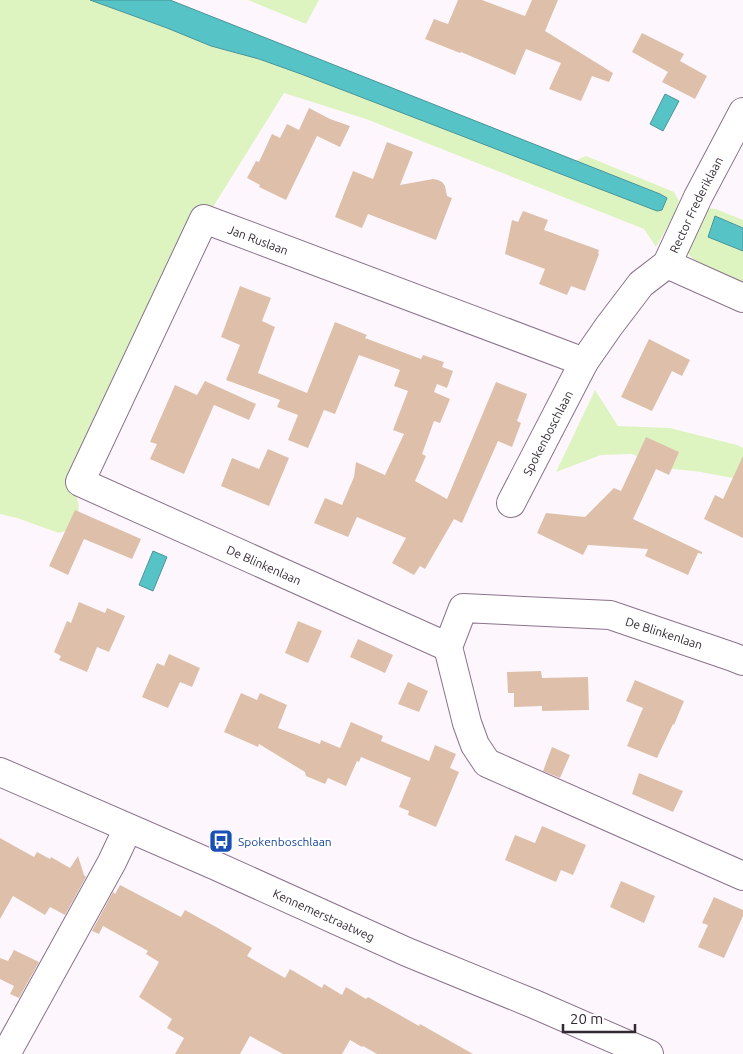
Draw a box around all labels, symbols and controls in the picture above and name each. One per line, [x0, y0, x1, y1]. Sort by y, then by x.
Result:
street label: Rector Frederiklaan [667, 154, 725, 255]
street label: Jan Ruslaan [226, 222, 290, 257]
street label: Spokenboschlaan [520, 388, 575, 477]
street label: De Blinkenlaan [225, 543, 303, 587]
street label: De Blinkenlaan [624, 614, 704, 652]
bus stop icon: Spokenboschlaan [208, 828, 234, 854]
place label: Spokenboschlaan [238, 835, 332, 848]
street label: Kennemerstraatweg [271, 886, 377, 943]
scale bar [563, 1002, 636, 1034]
text: 20 m [570, 1010, 603, 1027]

